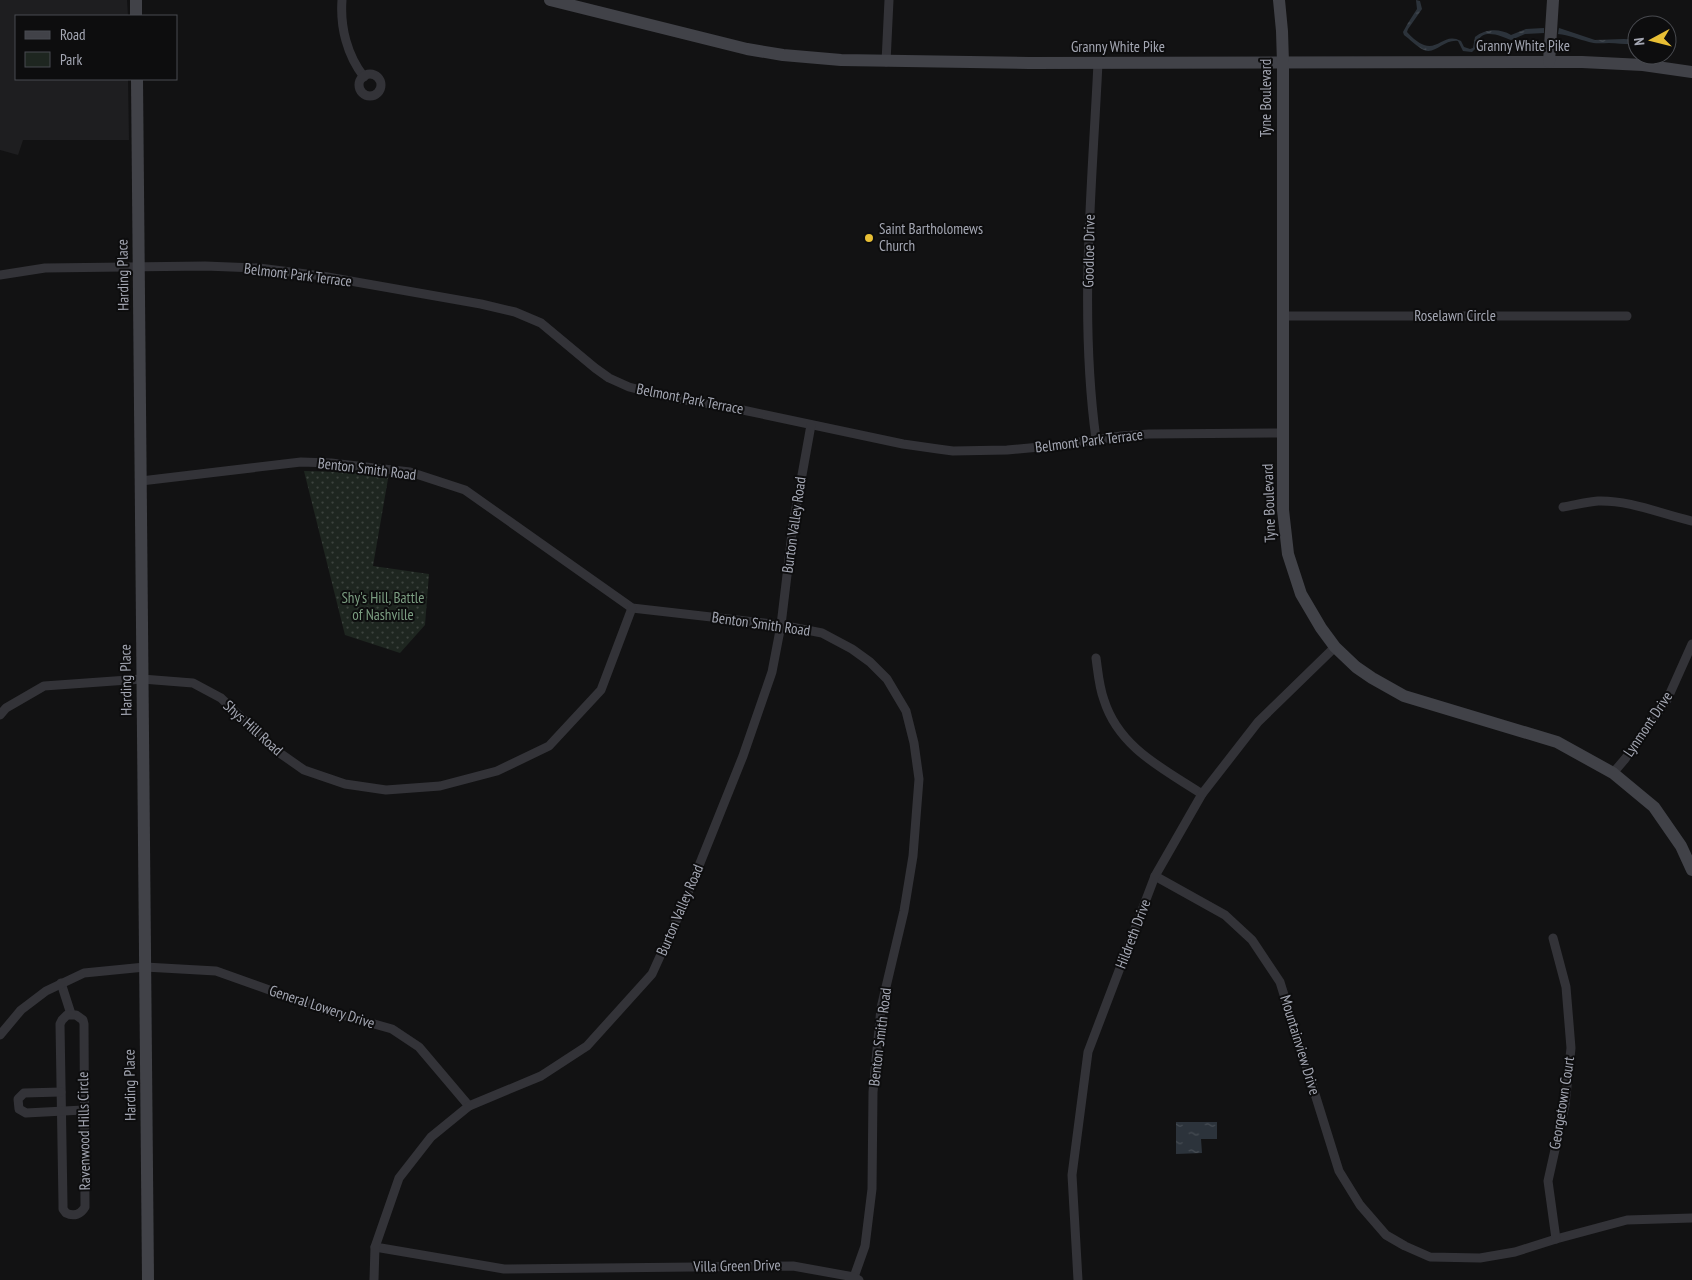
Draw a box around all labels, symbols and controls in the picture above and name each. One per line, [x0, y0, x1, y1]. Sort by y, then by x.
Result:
legend [15, 15, 178, 80]
north arrow [1627, 15, 1677, 65]
text: Road [60, 25, 86, 44]
street label: Granny White Pike [1476, 36, 1570, 55]
street label: Granny White Pike [1071, 37, 1165, 56]
text: N [1630, 37, 1648, 46]
text: Park [60, 50, 82, 69]
street label: Tyne Boulevard [1256, 59, 1275, 137]
street label: Goodloe Drive [1078, 214, 1099, 288]
place label: Saint Bartholomews Church [879, 219, 983, 255]
marker: Saint Bartholomews Church [863, 232, 875, 244]
street label: Harding Place [112, 239, 133, 311]
street label: Belmont Park Terrace [243, 258, 353, 291]
street label: Roselawn Circle [1414, 306, 1496, 325]
street label: Belmont Park Terrace [635, 379, 745, 418]
street label: Belmont Park Terrace [1034, 424, 1144, 457]
street label: Benton Smith Road [317, 453, 417, 484]
street label: Tyne Boulevard [1258, 463, 1279, 543]
street label: Burton Valley Road [777, 475, 810, 574]
park label: Shy's Hill, Battle of Nashville [341, 588, 425, 624]
street label: Benton Smith Road [711, 607, 811, 640]
street label: Harding Place [115, 644, 136, 716]
street label: Lynmont Drive [1619, 687, 1676, 760]
street label: Shys Hill Road [219, 696, 287, 759]
street label: Burton Valley Road [652, 861, 707, 958]
street label: Hildreth Drive [1111, 896, 1154, 971]
street label: General Lowery Drive [267, 981, 377, 1033]
street label: Benton Smith Road [864, 987, 895, 1087]
street label: Mountainview Drive [1276, 993, 1325, 1097]
street label: Harding Place [119, 1049, 140, 1121]
street label: Georgetown Court [1545, 1055, 1578, 1151]
street label: Ravenwood Hills Circle [73, 1071, 94, 1191]
street label: Villa Green Drive [692, 1255, 781, 1276]

